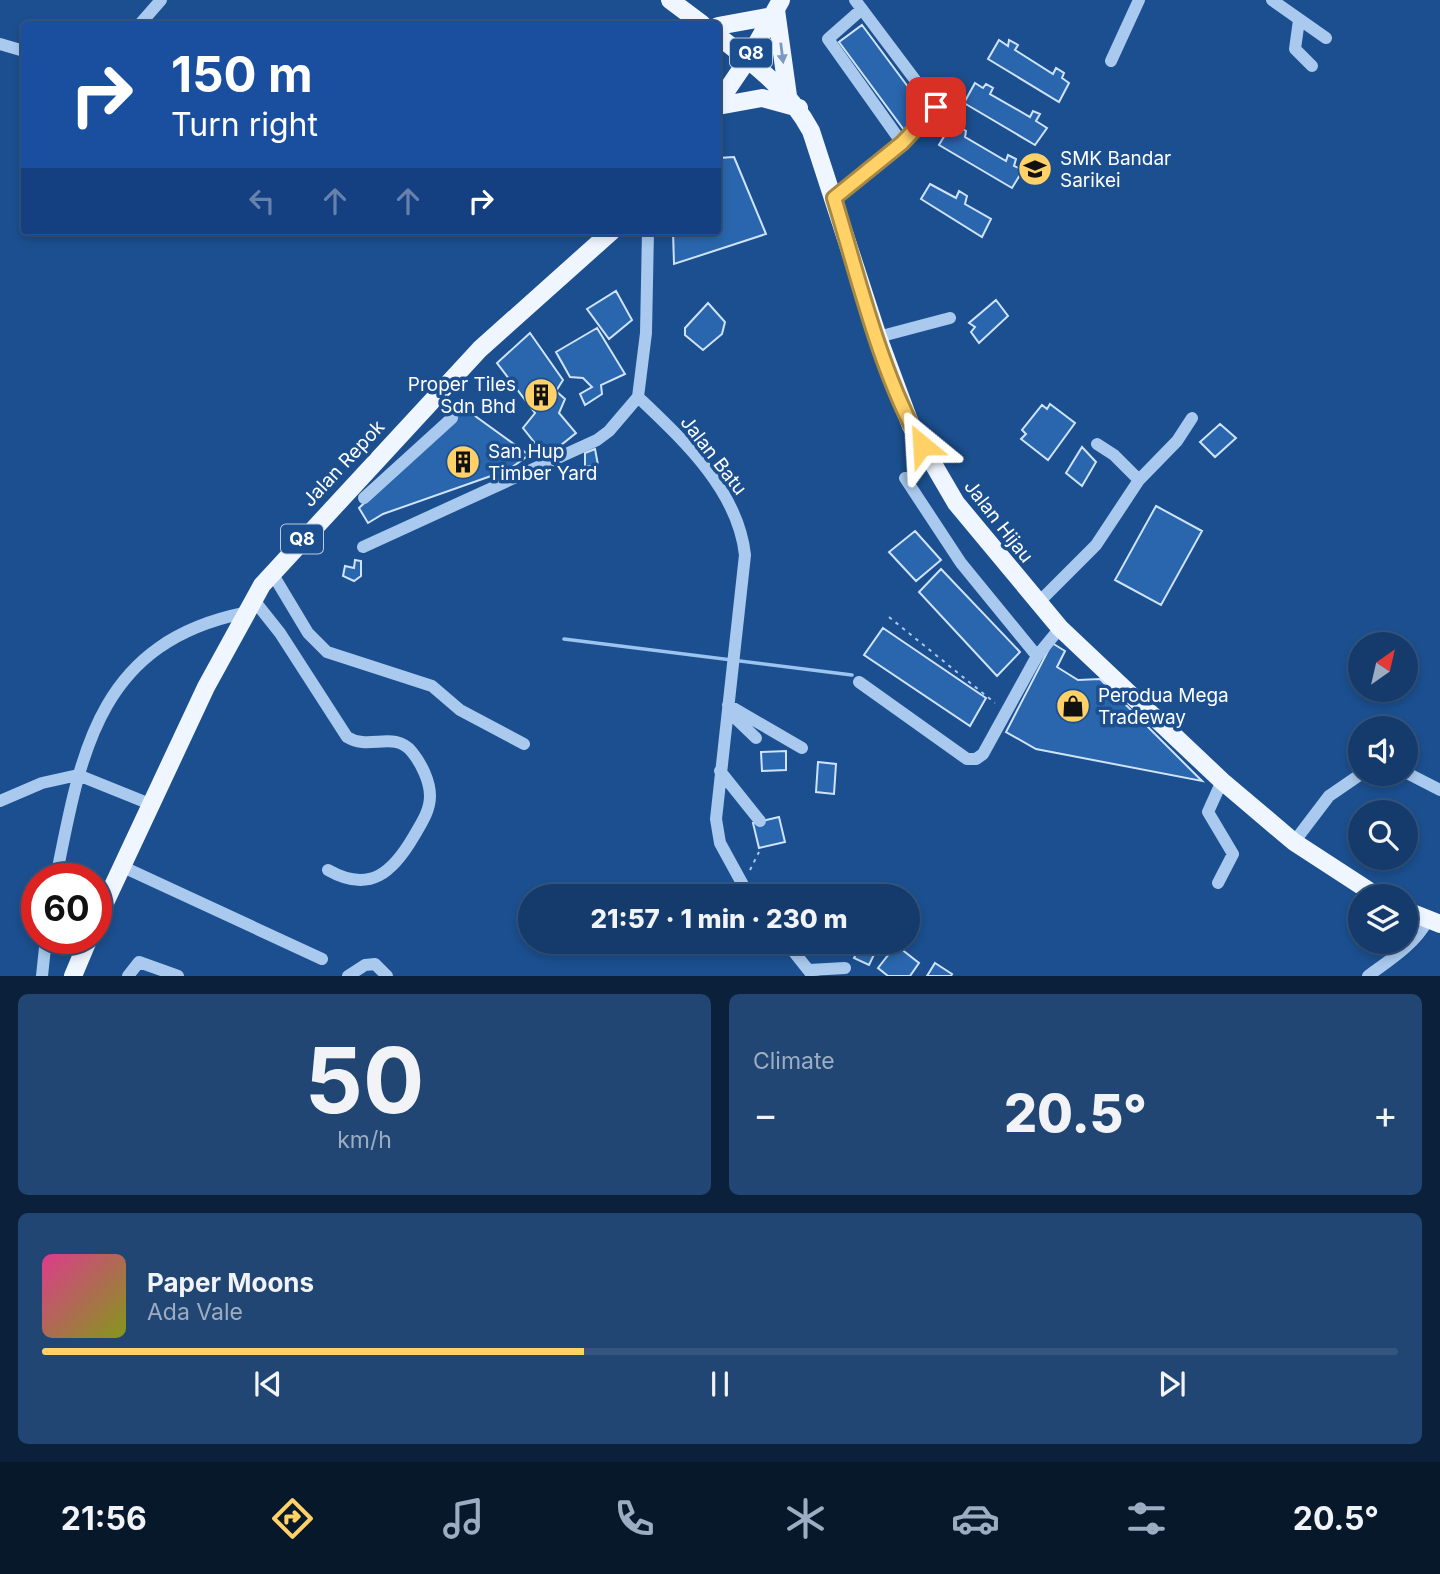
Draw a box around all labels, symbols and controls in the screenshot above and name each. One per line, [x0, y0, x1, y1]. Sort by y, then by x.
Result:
road number: Q8 [730, 38, 772, 68]
one-way arrow [777, 42, 788, 64]
text: 150 m [171, 45, 313, 104]
icon: right [56, 49, 147, 140]
pin [906, 77, 966, 137]
icon: arrive [917, 88, 955, 126]
text: Turn right [171, 105, 318, 144]
place label: SMK Bandar Sarikei [1060, 147, 1171, 192]
school or university icon: SMK Bandar Sarikei [1016, 150, 1054, 188]
icon: left [243, 182, 281, 220]
icon: ahead [316, 182, 354, 220]
icon: ahead [389, 182, 427, 220]
icon: right [462, 182, 500, 220]
place label: Proper Tiles Sdn Bhd [408, 373, 516, 418]
building icon: Proper Tiles Sdn Bhd [522, 376, 560, 414]
position arrow [885, 408, 959, 482]
street label: Jalan Batu [676, 411, 752, 499]
street label: Jalan Repok [297, 415, 390, 511]
place label: San Hup Timber Yard [488, 440, 597, 485]
building icon: San Hup Timber Yard [444, 443, 482, 481]
street label: Jalan Hijau [959, 475, 1038, 567]
road number: Q8 [281, 524, 323, 554]
north arrow [1348, 632, 1418, 702]
map controls [1348, 632, 1418, 954]
place label: Perodua Mega Tradeway [1098, 684, 1229, 729]
shop icon: Perodua Mega Tradeway [1054, 687, 1092, 725]
button: sound [1348, 716, 1418, 786]
button: search [1348, 800, 1418, 870]
speed limit sign: 60 [21, 863, 112, 954]
button: layers [1348, 884, 1418, 954]
text: 21:57 · 1 min · 230 m [590, 903, 848, 934]
text: 50 [305, 1025, 424, 1135]
text: Climate [753, 1047, 835, 1075]
text: 20.5° [1004, 1082, 1147, 1145]
text: − [753, 1091, 778, 1137]
text: + [1373, 1091, 1398, 1137]
text: km/h [337, 1126, 392, 1154]
text: Paper Moons [147, 1267, 314, 1298]
text: Ada Vale [147, 1298, 243, 1326]
icon: previous [249, 1365, 287, 1403]
icon: pause [701, 1365, 739, 1403]
icon: next [1153, 1365, 1191, 1403]
icon: directions [268, 1494, 317, 1543]
icon: music [439, 1494, 488, 1543]
icon: phone [610, 1494, 659, 1543]
icon: climate [781, 1494, 830, 1543]
icon: car [951, 1494, 1000, 1543]
icon: filters [1122, 1494, 1171, 1543]
text: 21:56 [61, 1499, 147, 1538]
text: 20.5° [1293, 1499, 1379, 1538]

